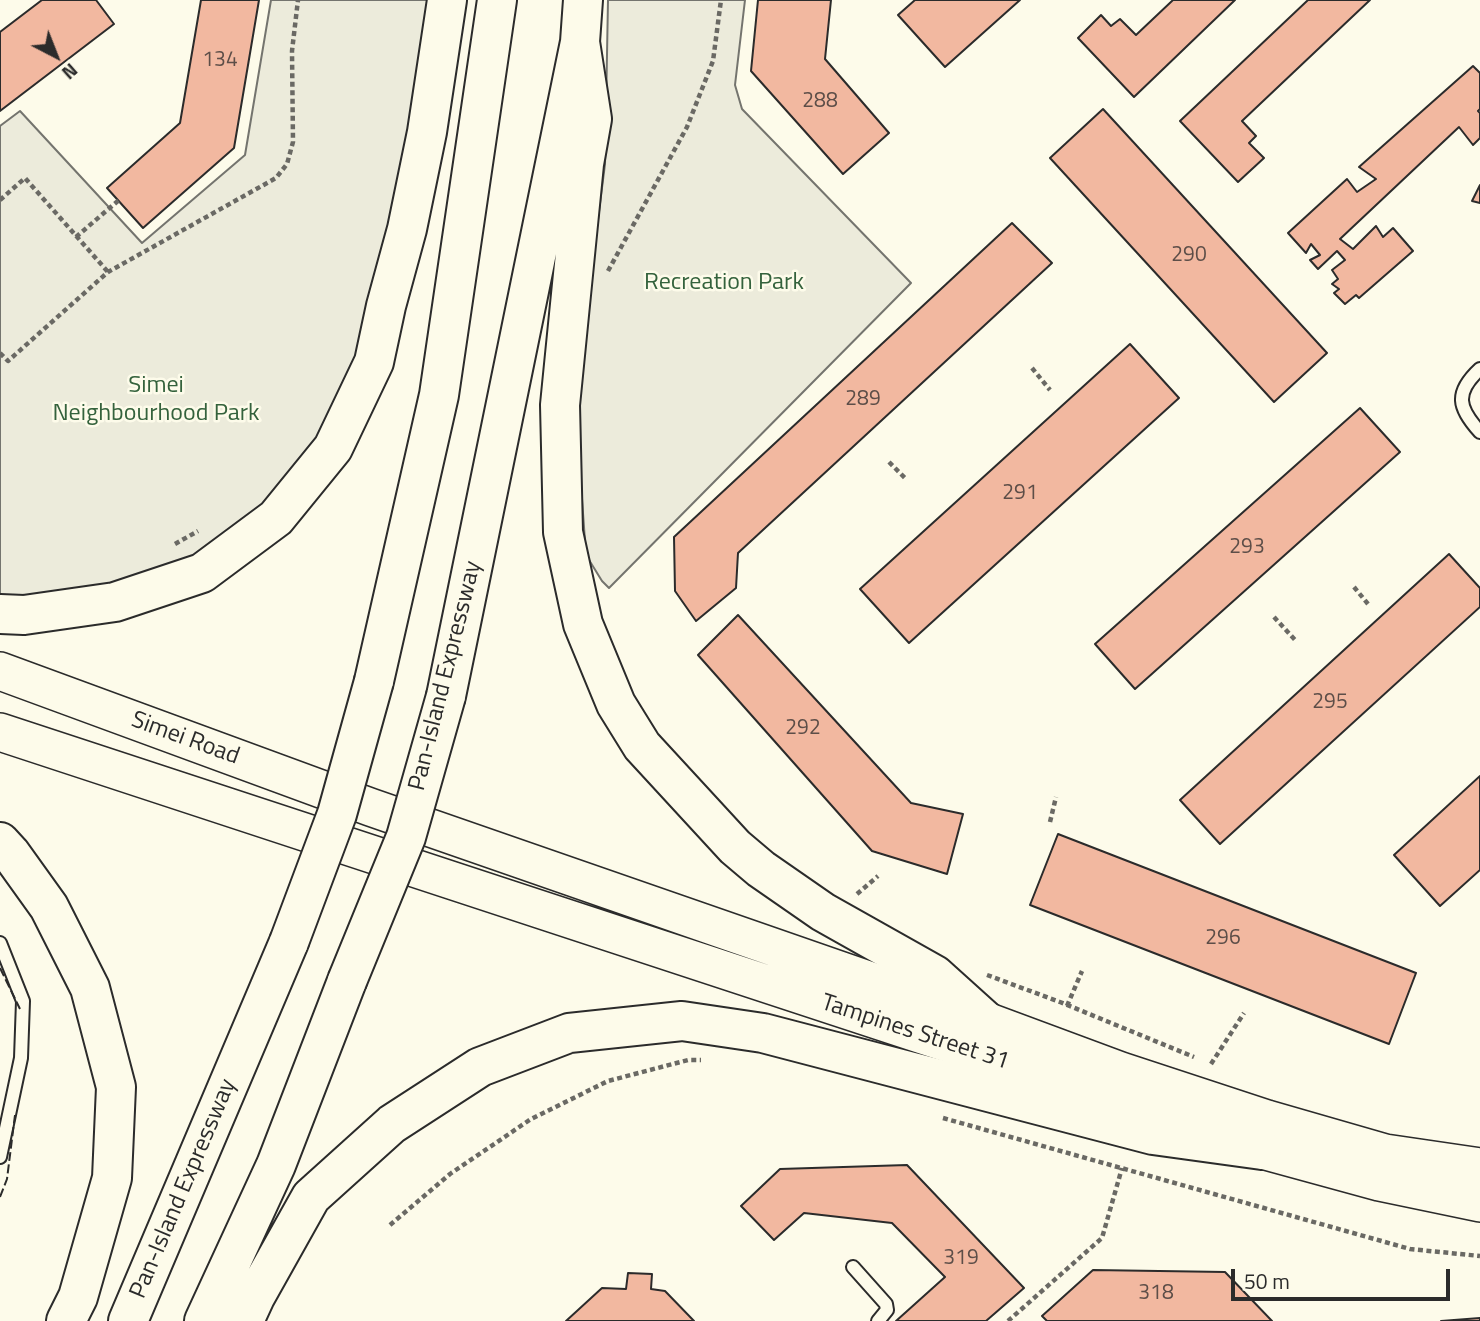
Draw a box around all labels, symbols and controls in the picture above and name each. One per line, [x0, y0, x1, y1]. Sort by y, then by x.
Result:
north arrow [21, 21, 91, 91]
house number: 134 [202, 48, 238, 74]
text: N [56, 57, 85, 87]
house number: 288 [802, 89, 838, 115]
house number: 290 [1171, 243, 1207, 269]
park label: Recreation Park [644, 269, 804, 297]
park label: Simei Neighbourhood Park [52, 372, 260, 428]
house number: 289 [845, 387, 881, 413]
house number: 291 [1002, 481, 1038, 507]
house number: 293 [1229, 535, 1265, 561]
street label: Pan-Island Expressway [403, 558, 489, 794]
house number: 295 [1312, 690, 1348, 716]
street label: Simei Road [127, 706, 243, 772]
house number: 292 [785, 716, 821, 742]
house number: 296 [1205, 926, 1241, 952]
street label: Tampines Street 31 [817, 989, 1013, 1077]
street label: Pan-Island Expressway [125, 1075, 243, 1303]
house number: 319 [943, 1246, 979, 1272]
scale bar [1235, 1254, 1454, 1298]
text: 50 m [1244, 1265, 1290, 1297]
house number: 318 [1138, 1281, 1174, 1307]

